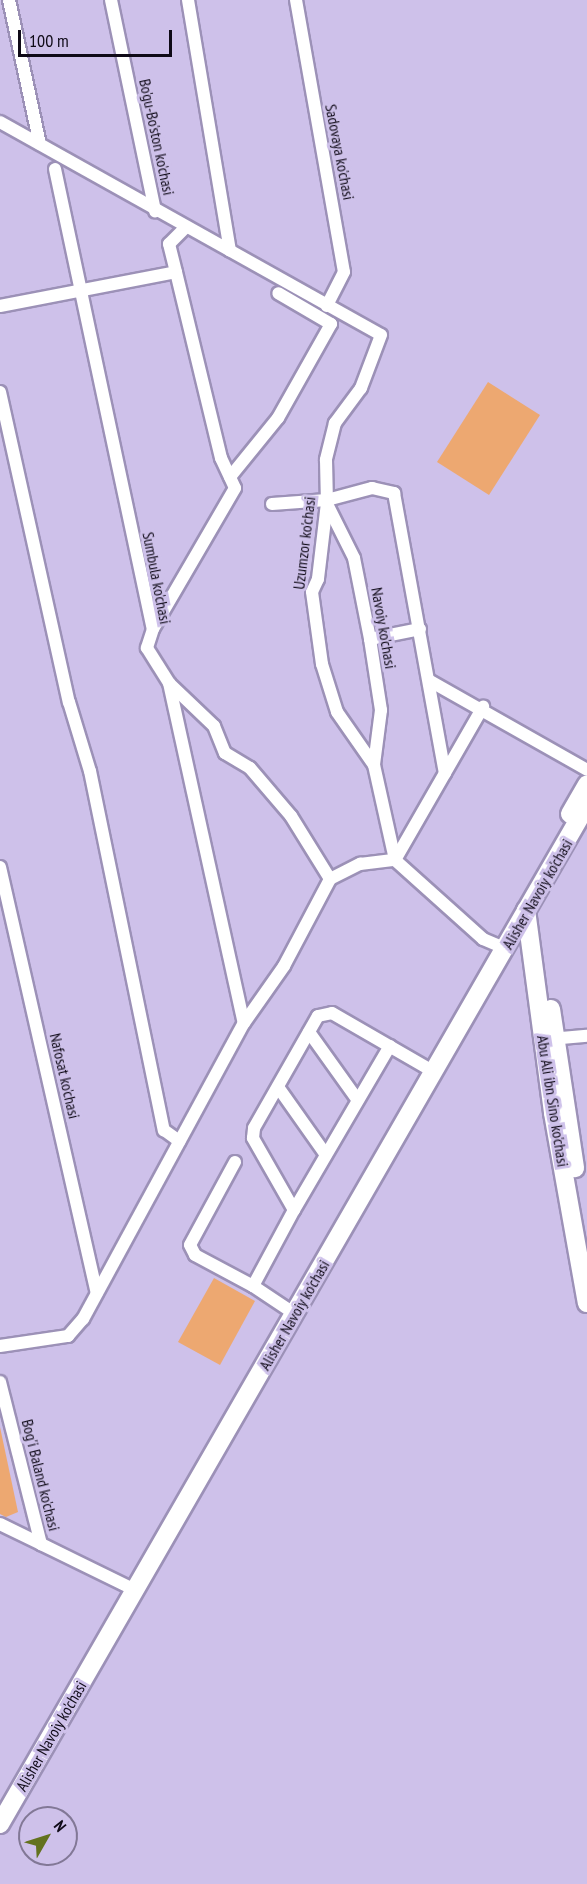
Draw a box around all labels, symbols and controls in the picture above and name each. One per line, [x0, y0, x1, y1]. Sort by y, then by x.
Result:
scale bar [21, 18, 176, 56]
text: 100 m [29, 29, 69, 52]
street label: Bo'gu-Bo'ston ko'chasi [135, 77, 179, 197]
street label: Sadovaya ko'chasi [321, 102, 359, 202]
street label: Uzumzor ko'chasi [289, 495, 319, 591]
street label: Sumbula ko'chasi [139, 530, 175, 626]
street label: Navoiy ko'chasi [367, 586, 401, 670]
street label: Alisher Navoiy ko'chasi [498, 835, 576, 953]
street label: Nafosat ko'chasi [46, 1031, 84, 1121]
street label: Abu Ali ibn Sino ko'chasi [533, 1034, 573, 1168]
street label: Alisher Navoiy ko'chasi [255, 1256, 333, 1374]
street label: Bog'i Baland ko'chasi [18, 1417, 64, 1533]
street label: Alisher Navoiy ko'chasi [12, 1677, 90, 1795]
north arrow [18, 1806, 78, 1866]
text: N [50, 1816, 71, 1836]

